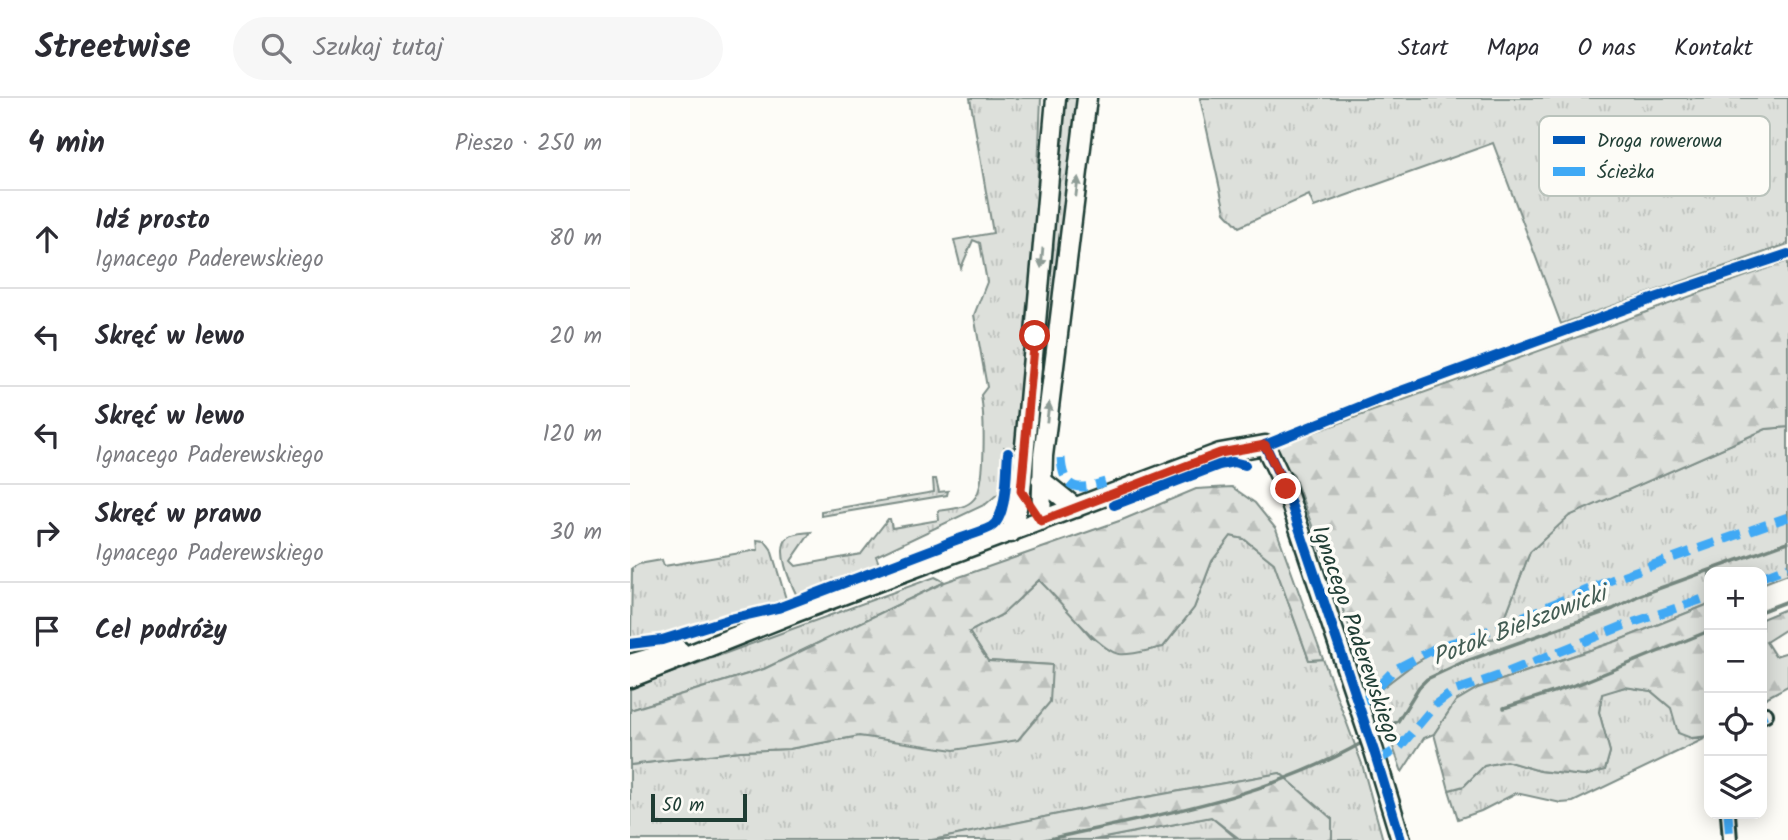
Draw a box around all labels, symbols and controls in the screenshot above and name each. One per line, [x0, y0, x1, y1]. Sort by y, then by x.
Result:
search box [233, 17, 723, 80]
text: Streetwise [35, 22, 191, 75]
text: Szukaj tutaj [313, 27, 443, 69]
icon: search [257, 29, 295, 67]
text: Start [1398, 29, 1449, 68]
text: Mapa [1487, 29, 1539, 68]
text: O nas [1577, 29, 1636, 68]
text: Kontakt [1674, 29, 1753, 68]
legend [1539, 116, 1770, 196]
text: 4 min [28, 120, 105, 168]
text: Pieszo · 250 m [455, 126, 602, 162]
text: Droga rowerowa [1597, 127, 1723, 157]
text: Ścieżka [1597, 158, 1655, 188]
one-way arrow [1071, 176, 1082, 198]
text: Idź prosto [95, 200, 210, 242]
icon: ahead [28, 220, 66, 258]
text: 80 m [549, 221, 602, 257]
text: Ignacego Paderewskiego [95, 242, 324, 278]
one-way arrow [1036, 248, 1047, 270]
text: Skręć w lewo [95, 316, 245, 358]
icon: left [28, 318, 66, 356]
text: 20 m [550, 319, 602, 355]
route start [1019, 320, 1050, 351]
text: Skręć w lewo [95, 396, 245, 438]
one-way arrow [1043, 401, 1054, 423]
icon: left [28, 416, 66, 454]
text: 120 m [542, 417, 602, 453]
text: Ignacego Paderewskiego [95, 438, 324, 474]
route end [1270, 473, 1301, 504]
text: Skręć w prawo [95, 494, 262, 536]
icon: right [28, 514, 66, 552]
text: 30 m [550, 515, 602, 551]
street label: Ignacego Paderewskiego [1301, 521, 1409, 749]
text: Ignacego Paderewskiego [95, 536, 324, 572]
map controls [1704, 567, 1767, 819]
button: + [1704, 567, 1767, 630]
water label: Potok Bielszowicki [1427, 573, 1617, 678]
text: Cel podróży [95, 610, 227, 652]
icon: arrive [28, 612, 66, 650]
button: − [1704, 630, 1767, 693]
button: locate [1704, 693, 1767, 756]
button: layers [1704, 756, 1767, 819]
scale bar [651, 791, 747, 823]
text: 50 m [662, 791, 704, 821]

